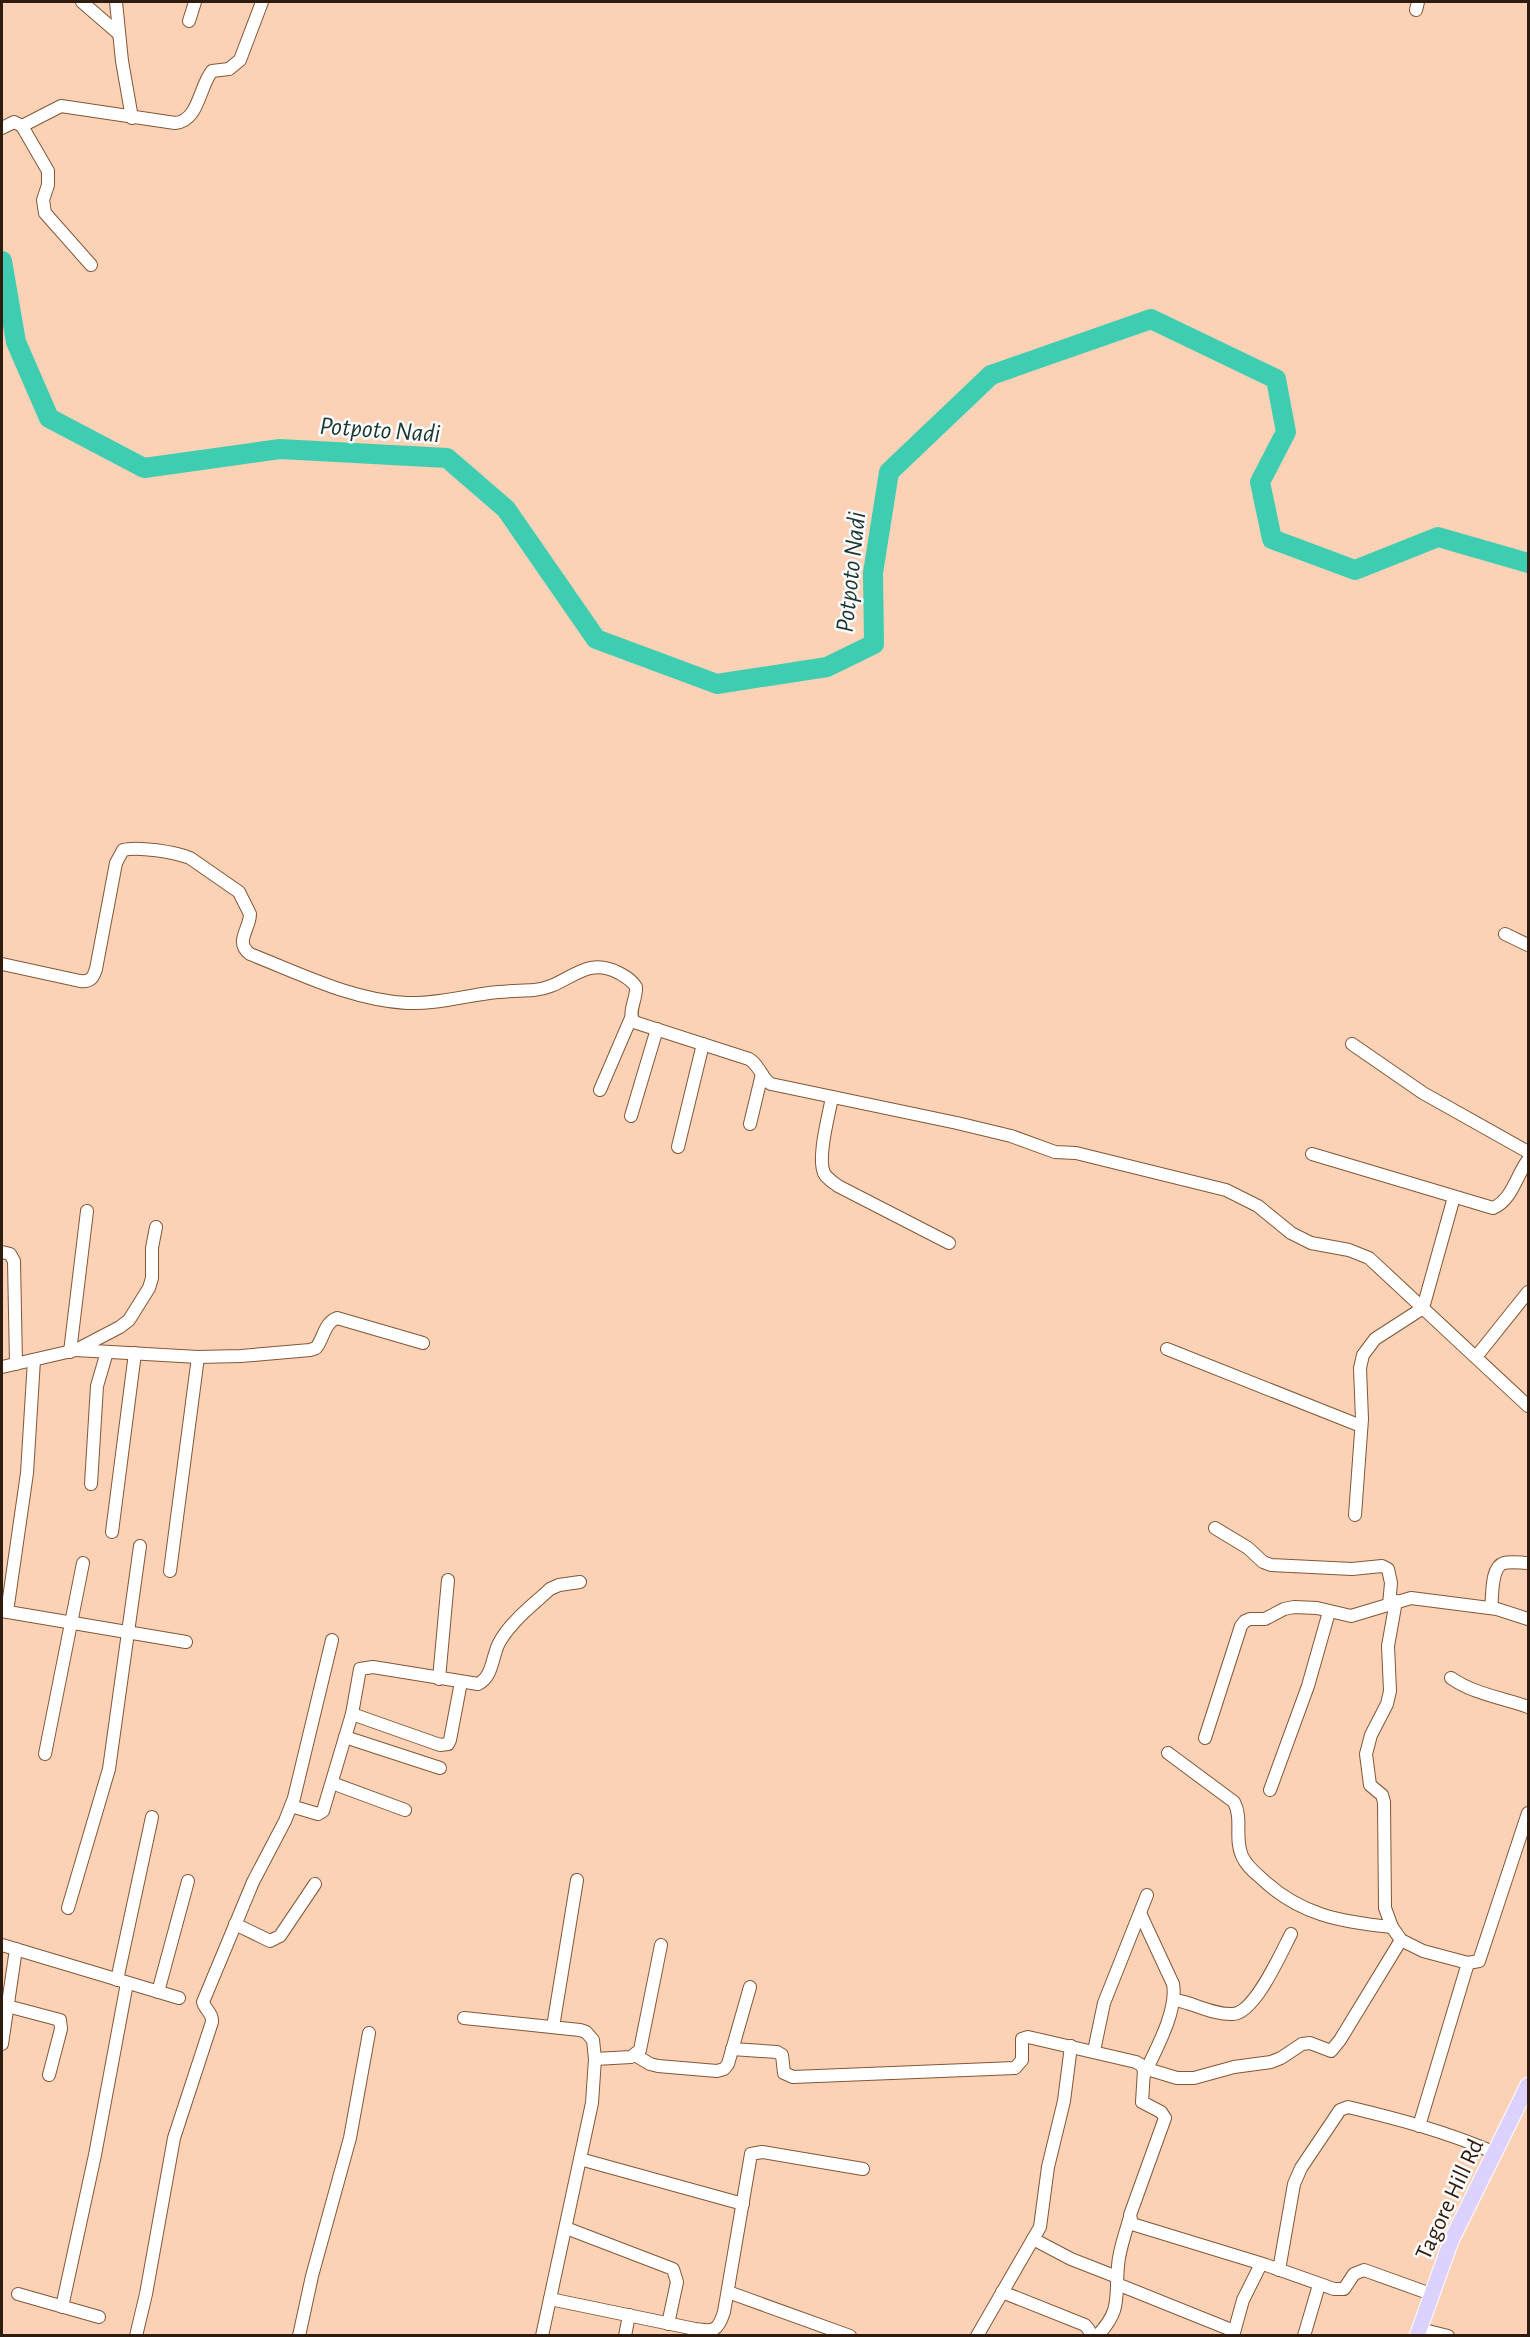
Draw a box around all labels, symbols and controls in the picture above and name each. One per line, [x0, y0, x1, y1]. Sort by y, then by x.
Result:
water label: Potpoto Nadi [319, 413, 442, 447]
water label: Potpoto Nadi [832, 510, 870, 634]
street label: Tagore Hill Rd [1412, 2135, 1488, 2263]

